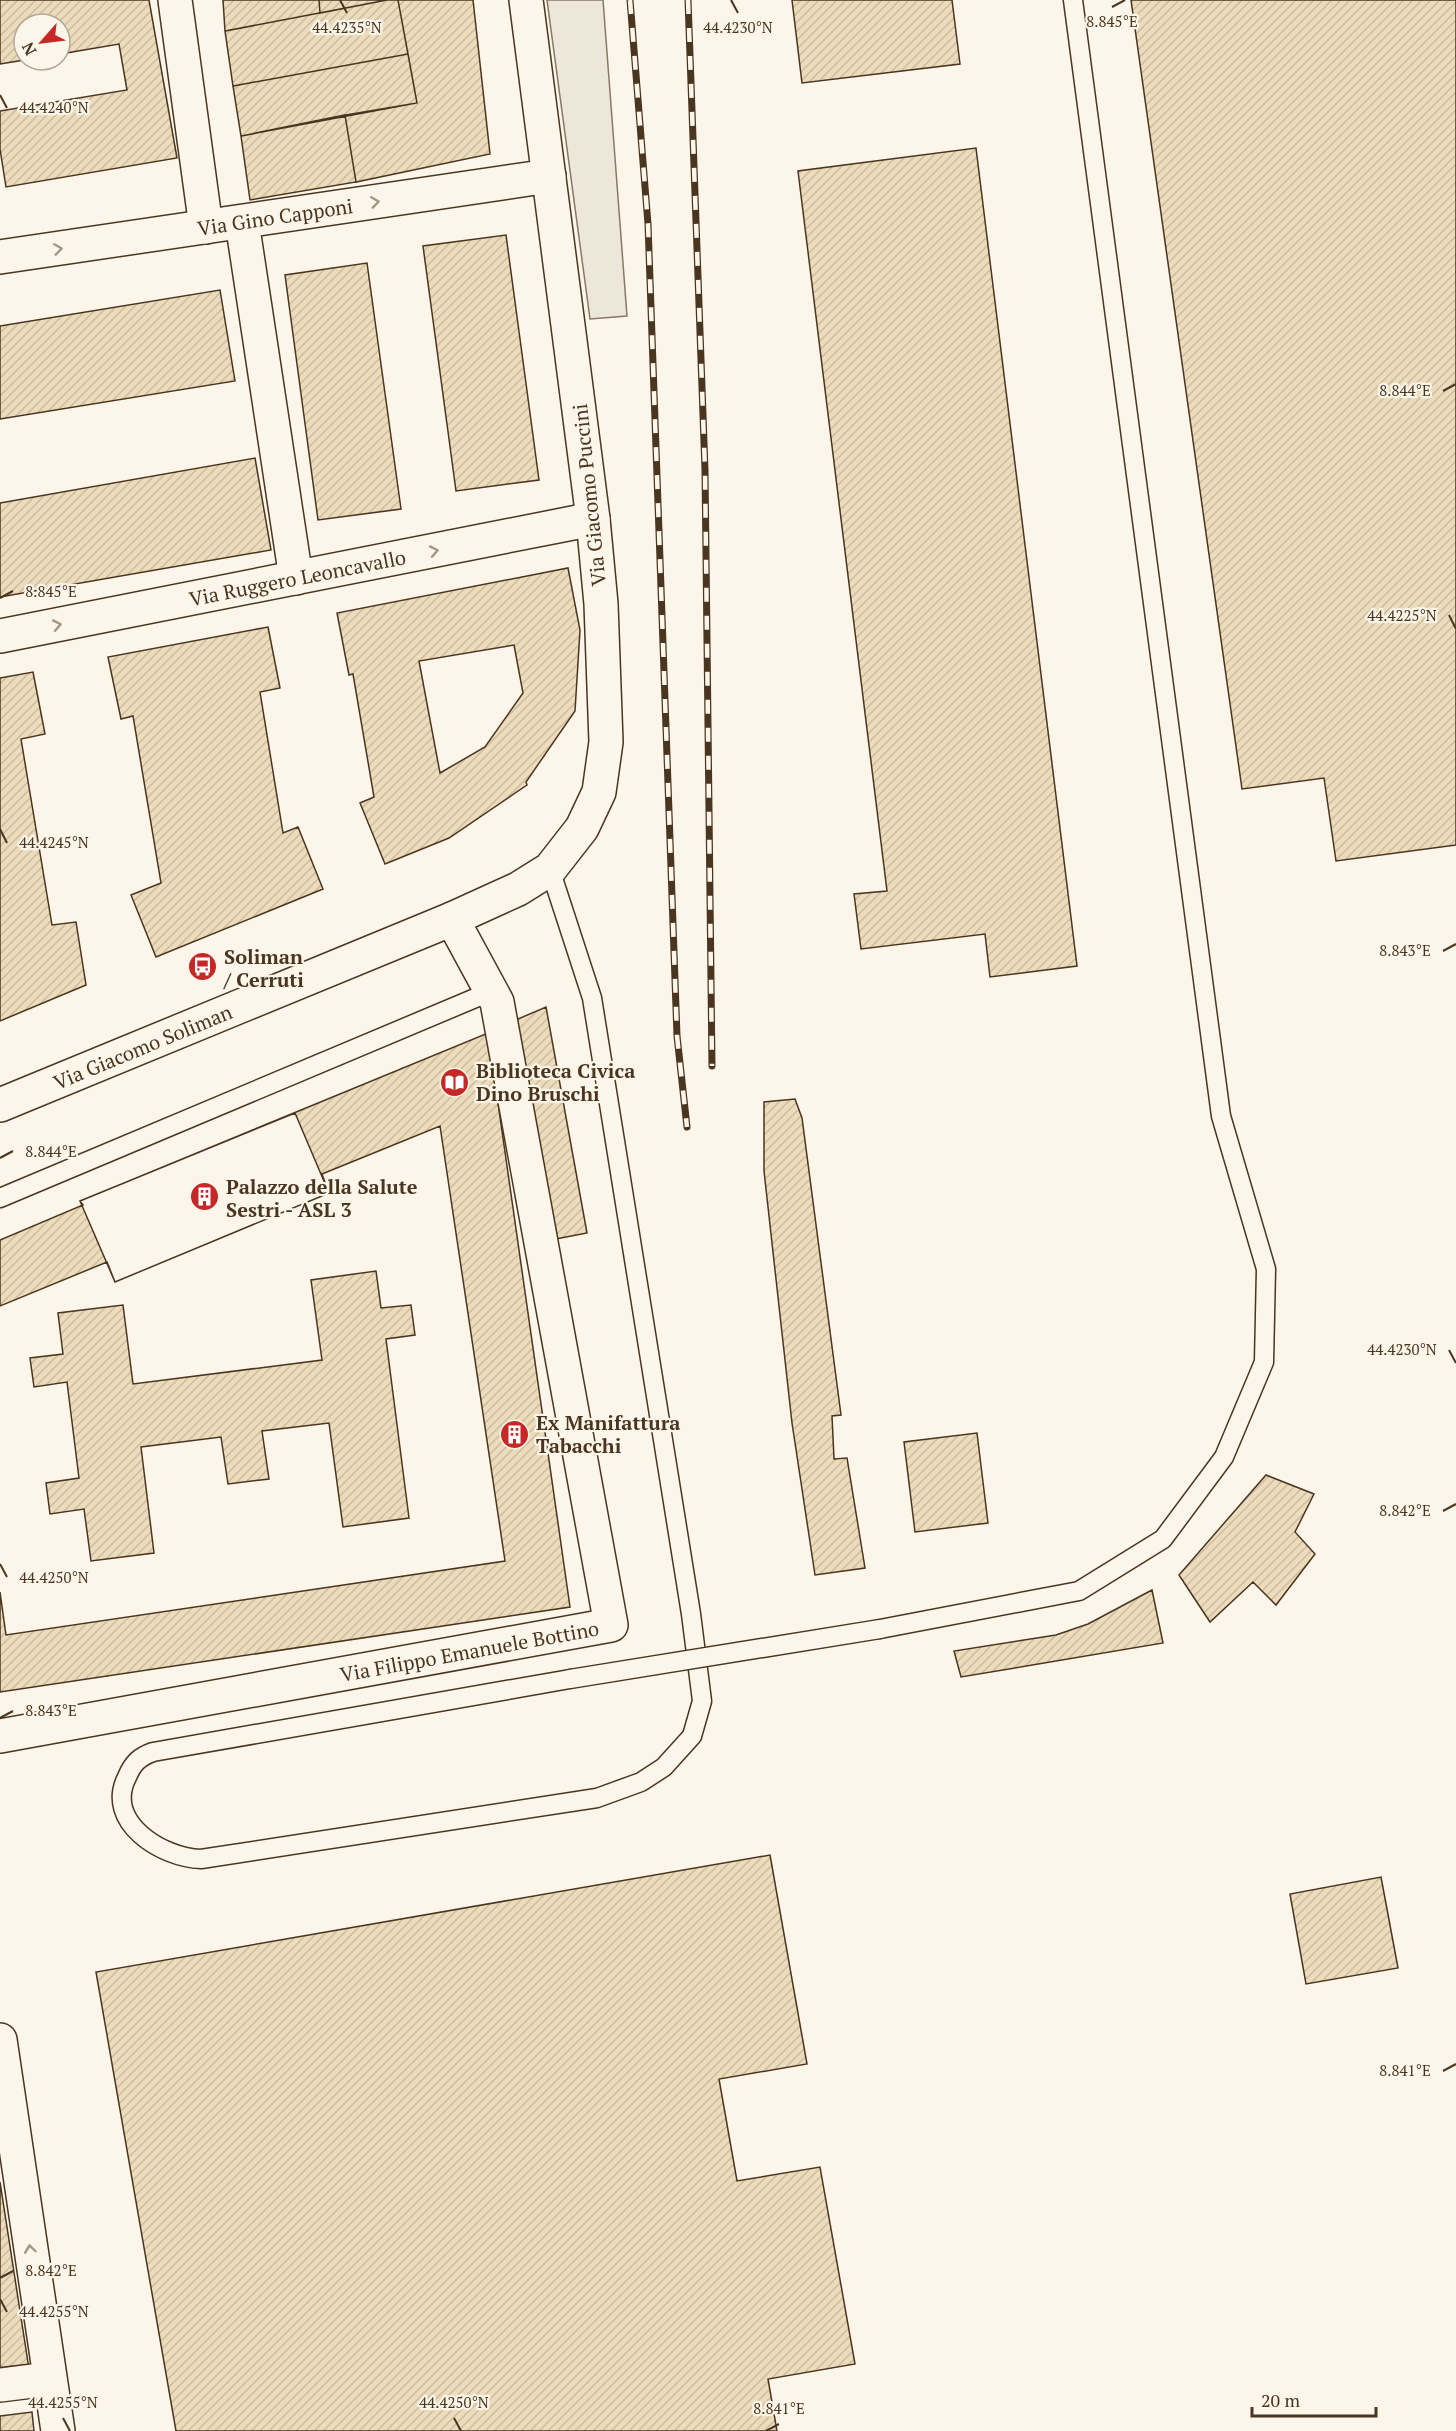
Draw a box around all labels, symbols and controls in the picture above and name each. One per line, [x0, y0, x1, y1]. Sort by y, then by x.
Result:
text: 8.845°E [1086, 11, 1138, 31]
north arrow [12, 12, 72, 72]
text: 44.4235°N [312, 17, 382, 37]
text: 44.4230°N [703, 17, 773, 37]
text: N [16, 39, 41, 60]
text: 44.4240°N [19, 97, 89, 117]
street label: Via Gino Capponi [195, 192, 355, 241]
one-way arrow [371, 197, 380, 209]
one-way arrow [53, 243, 62, 255]
text: 8.844°E [1379, 380, 1431, 400]
street label: Via Giacomo Puccini [566, 402, 612, 588]
street label: Via Ruggero Leoncavallo [186, 543, 408, 612]
one-way arrow [429, 545, 439, 558]
text: 8.845°E [25, 581, 77, 601]
text: 44.4225°N [1367, 605, 1437, 625]
one-way arrow [52, 619, 62, 632]
text: 44.4245°N [19, 832, 89, 852]
text: 8.843°E [1379, 940, 1431, 960]
place label: Soliman / Cerruti [223, 943, 304, 993]
bus stop icon: Soliman / Cerruti [187, 951, 219, 983]
street label: Via Giacomo Soliman [49, 998, 236, 1095]
place label: Biblioteca Civica Dino Bruschi [476, 1057, 635, 1107]
library icon: Biblioteca Civica Dino Bruschi [439, 1066, 471, 1098]
text: 8.844°E [25, 1141, 77, 1161]
place label: Palazzo della Salute Sestri - ASL 3 [226, 1173, 418, 1223]
building icon: Palazzo della Salute Sestri - ASL 3 [189, 1181, 221, 1213]
text: 44.4230°N [1367, 1339, 1437, 1359]
place label: Ex Manifattura Tabacchi [536, 1409, 680, 1459]
building icon: Ex Manifattura Tabacchi [499, 1418, 531, 1450]
text: 8.842°E [1379, 1500, 1431, 1520]
text: 44.4250°N [19, 1567, 89, 1587]
street label: Via Filippo Emanuele Bottino [338, 1614, 601, 1687]
text: 8.843°E [25, 1700, 77, 1720]
text: 8.841°E [1379, 2060, 1431, 2080]
one-way arrow [25, 2244, 37, 2253]
text: 8.842°E [25, 2260, 77, 2280]
text: 44.4255°N [19, 2301, 89, 2321]
scale bar [1252, 2380, 1376, 2418]
text: 20 m [1261, 2388, 1301, 2412]
text: 44.4255°N [28, 2392, 98, 2412]
text: 44.4250°N [419, 2392, 489, 2412]
text: 8.841°E [753, 2398, 805, 2418]

